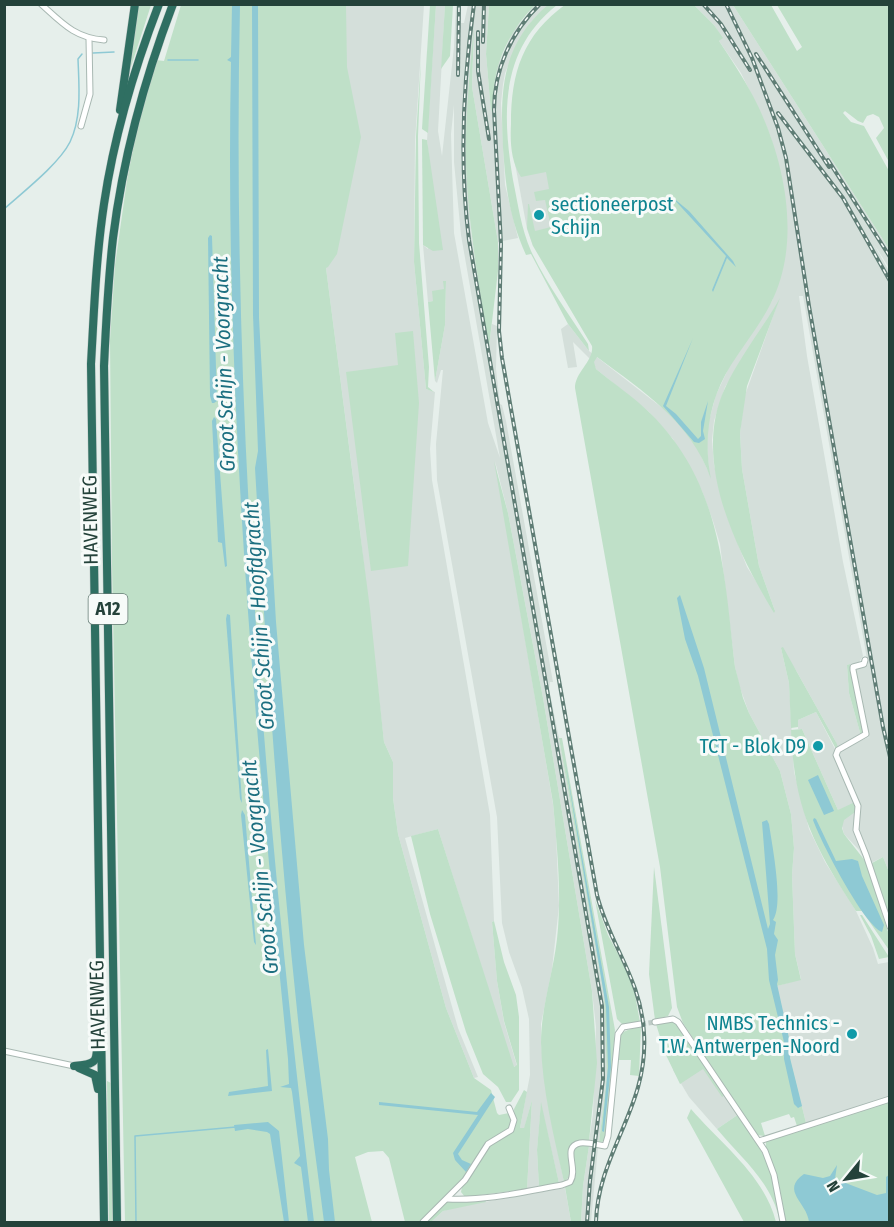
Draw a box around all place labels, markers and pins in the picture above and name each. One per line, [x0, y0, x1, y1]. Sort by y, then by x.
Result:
place label: sectioneerpost Schijn [551, 192, 674, 239]
marker: sectioneerpost Schijn [532, 208, 546, 222]
place label: TCT - Blok D9 [699, 734, 806, 758]
marker: TCT - Blok D9 [811, 739, 825, 753]
place label: NMBS Technics - T.W. Antwerpen-Noord [659, 1011, 840, 1058]
marker: NMBS Technics - T.W. Antwerpen-Noord [845, 1027, 859, 1041]

